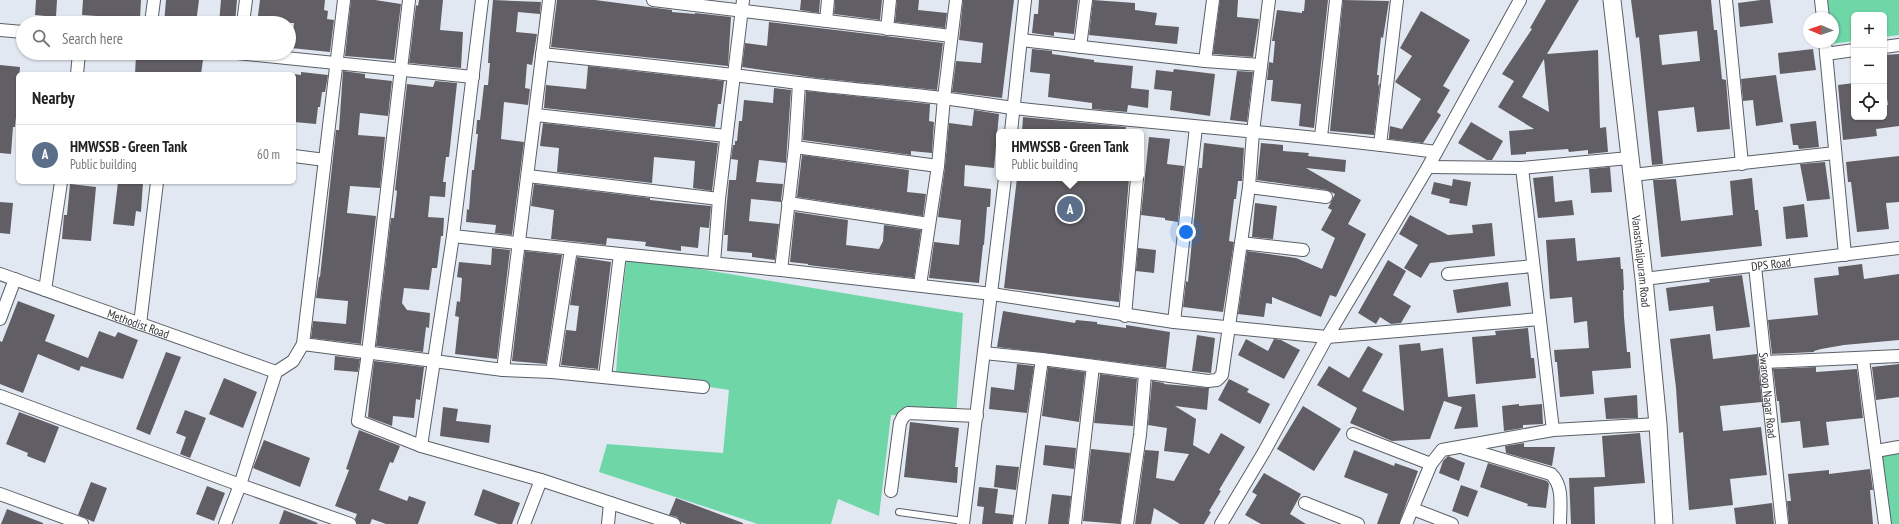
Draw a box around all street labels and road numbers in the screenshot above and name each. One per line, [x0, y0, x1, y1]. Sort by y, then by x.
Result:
street label: Vanasthalipuram Road [1629, 214, 1654, 308]
street label: DPS Road [1750, 254, 1792, 273]
street label: Methodist Road [106, 305, 171, 341]
street label: Swaroop Nagar Road [1757, 352, 1780, 439]

